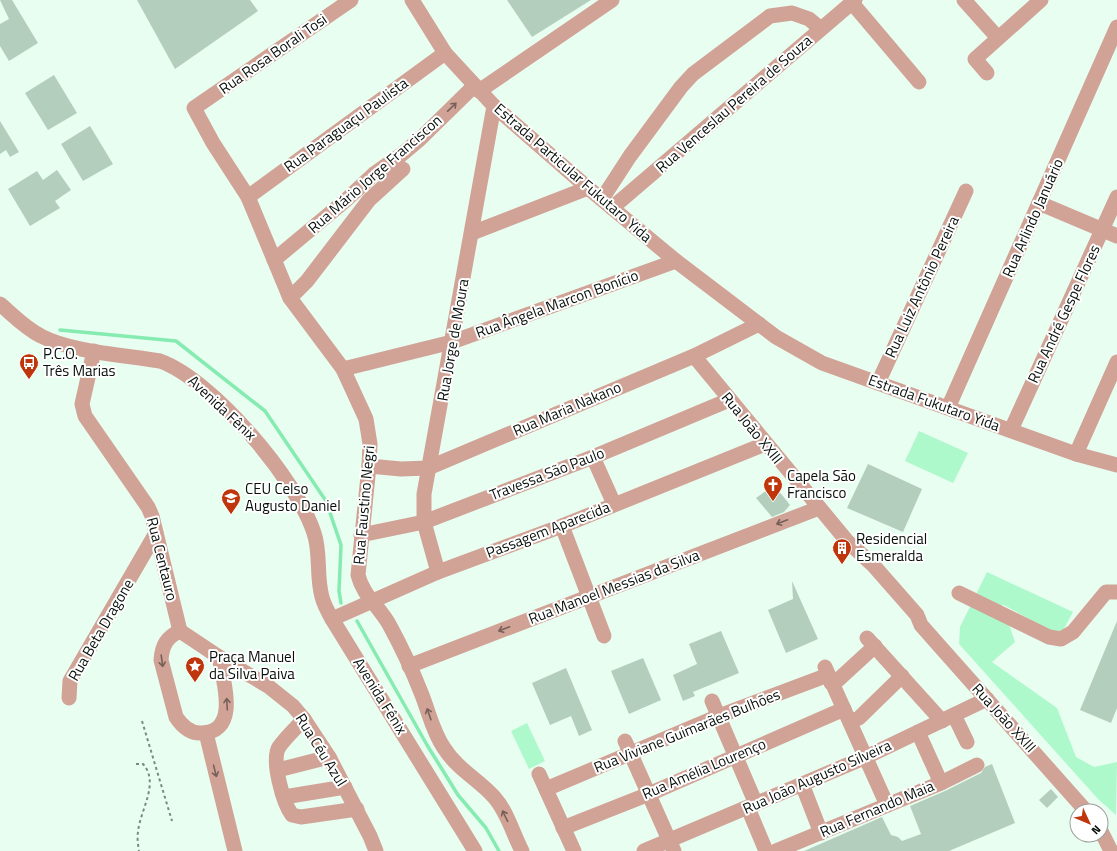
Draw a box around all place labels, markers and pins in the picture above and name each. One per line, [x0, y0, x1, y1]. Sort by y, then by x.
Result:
place label: P.C.O. Três Marias [43, 342, 116, 382]
bus stop icon: P.C.O. Três Marias [18, 352, 40, 380]
place label: Capela São Francisco [787, 464, 856, 504]
church icon: Capela São Francisco [762, 474, 784, 502]
place label: CEU Celso Augusto Daniel [245, 477, 341, 517]
school or university icon: CEU Celso Augusto Daniel [220, 487, 242, 515]
place label: Residencial Esmeralda [856, 527, 927, 567]
building icon: Residencial Esmeralda [831, 537, 853, 565]
place label: Praça Manuel da Silva Paiva [209, 645, 295, 685]
place icon: Praça Manuel da Silva Paiva [184, 655, 206, 683]

